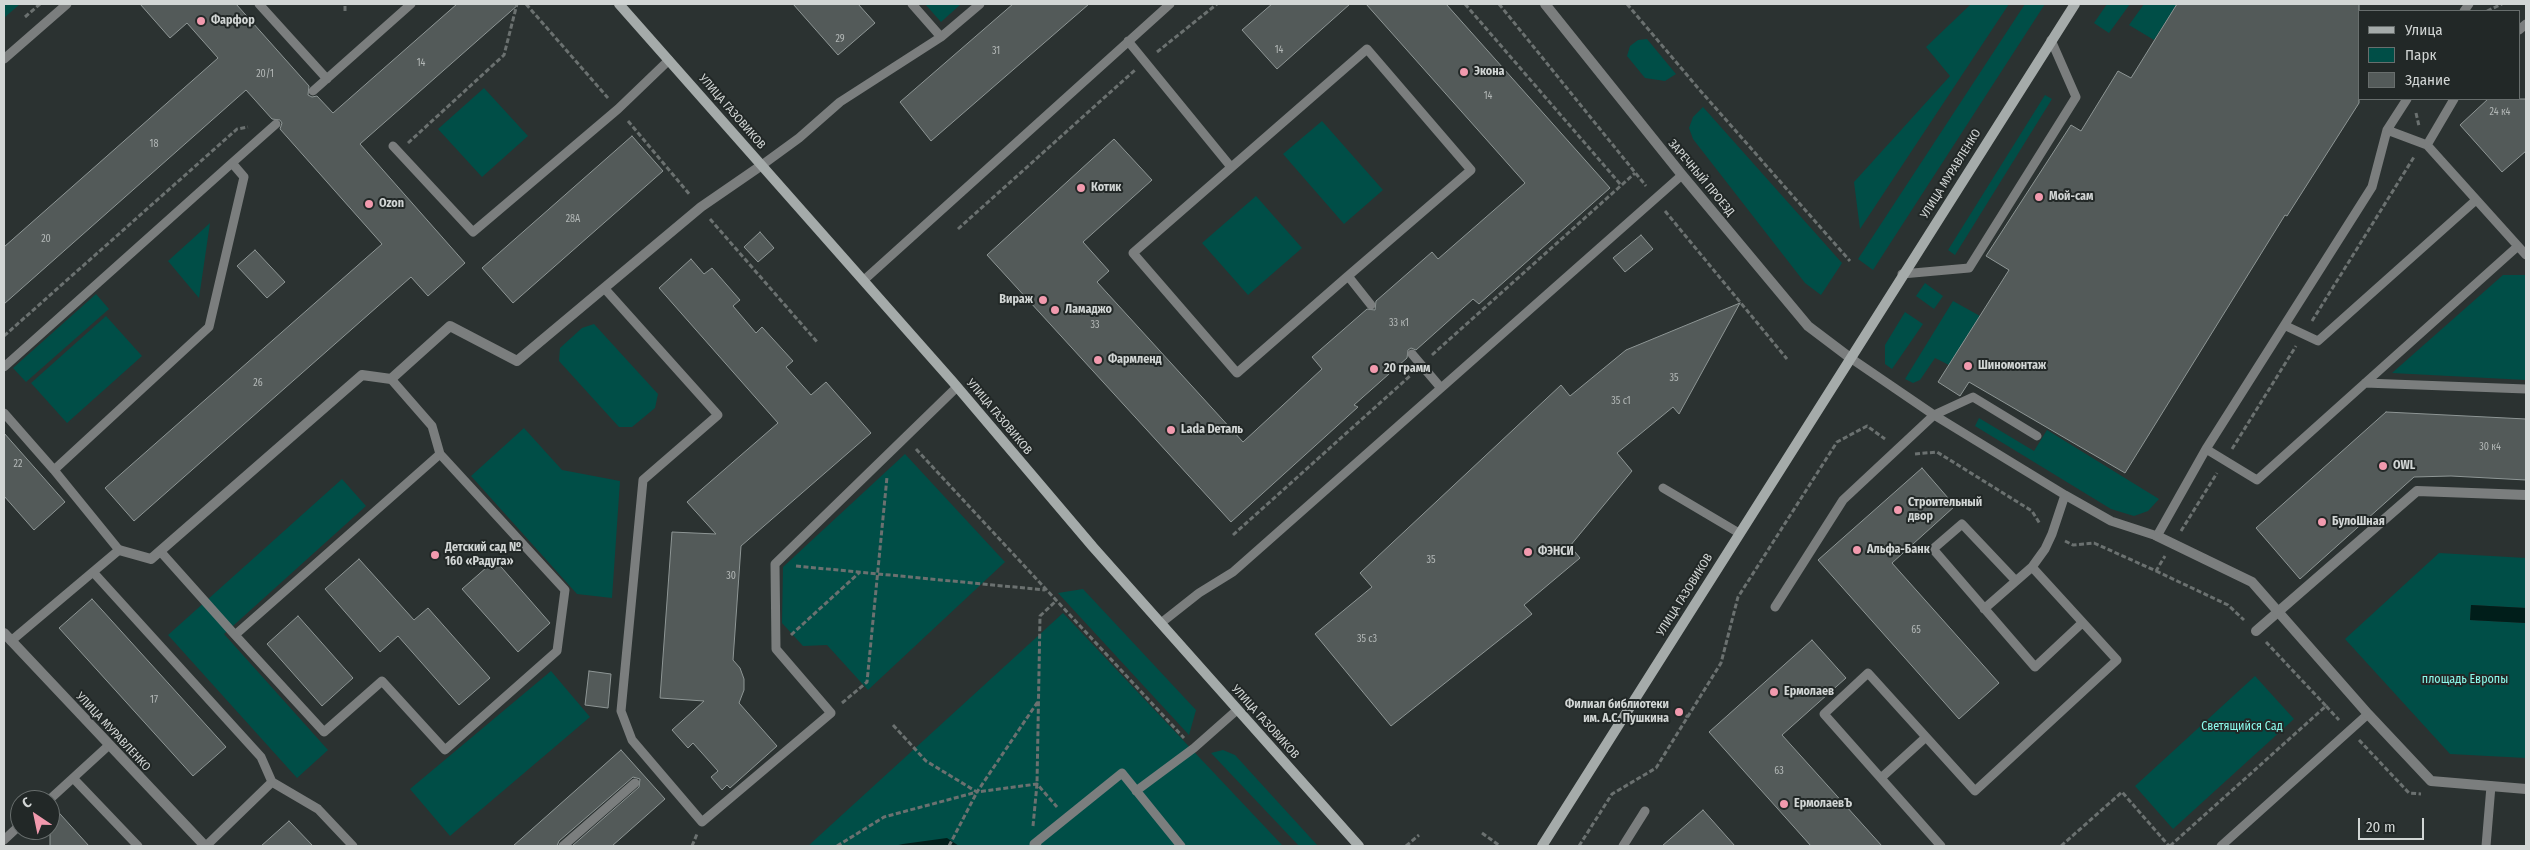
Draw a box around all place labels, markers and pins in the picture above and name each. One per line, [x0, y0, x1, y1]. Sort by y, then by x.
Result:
place label: Фарфор [211, 14, 255, 28]
marker: Фарфор [195, 15, 207, 27]
place label: Экона [1474, 65, 1505, 79]
marker: Экона [1458, 66, 1470, 78]
place label: Котик [1091, 181, 1121, 195]
marker: Котик [1075, 182, 1087, 194]
place label: Мой-сам [2049, 190, 2093, 204]
marker: Мой-сам [2033, 191, 2045, 203]
place label: Ozon [379, 197, 404, 211]
marker: Ozon [363, 198, 375, 210]
place label: Вираж [999, 293, 1033, 307]
marker: Вираж [1037, 294, 1049, 306]
place label: Ламаджо [1065, 303, 1112, 317]
marker: Ламаджо [1049, 304, 1061, 316]
place label: Фармленд [1108, 353, 1162, 367]
marker: Фармленд [1092, 354, 1104, 366]
place label: Шиномонтаж [1978, 359, 2046, 373]
marker: Шиномонтаж [1962, 360, 1974, 372]
place label: 20 грамм [1384, 362, 1430, 376]
marker: 20 грамм [1368, 363, 1380, 375]
place label: Lada Dеталь [1181, 423, 1243, 437]
marker: Lada Dеталь [1165, 424, 1177, 436]
place label: OWL [2393, 459, 2415, 473]
marker: OWL [2377, 460, 2389, 472]
place label: Строительный двор [1908, 496, 1982, 524]
marker: Строительный двор [1892, 504, 1904, 516]
place label: БулоШная [2332, 515, 2385, 529]
marker: БулоШная [2316, 516, 2328, 528]
place label: Детский сад № 160 «Радуга» [445, 541, 521, 569]
place label: Альфа-Банк [1867, 543, 1930, 557]
marker: Альфа-Банк [1851, 544, 1863, 556]
place label: ФЭНСИ [1538, 545, 1574, 559]
marker: ФЭНСИ [1522, 546, 1534, 558]
marker: Детский сад № 160 «Радуга» [429, 549, 441, 561]
place label: Ермолаев [1784, 685, 1834, 699]
marker: Ермолаев [1768, 686, 1780, 698]
place label: Филиал библиотеки им. А.С. Пушкина [1565, 698, 1669, 726]
marker: Филиал библиотеки им. А.С. Пушкина [1673, 706, 1685, 718]
place label: ЕрмолаевЪ [1794, 797, 1852, 811]
marker: ЕрмолаевЪ [1778, 798, 1790, 810]

